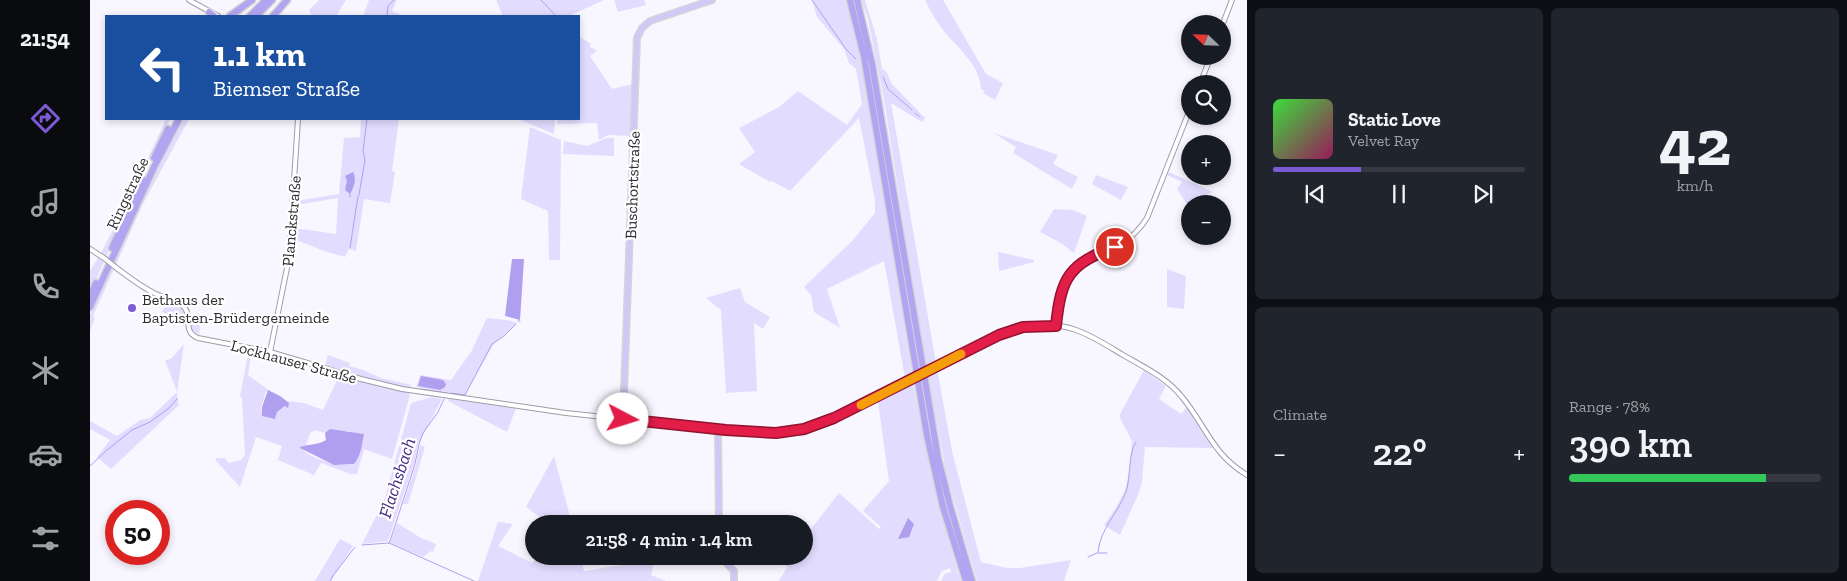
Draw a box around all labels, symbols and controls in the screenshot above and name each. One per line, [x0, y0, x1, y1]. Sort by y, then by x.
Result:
north arrow [1181, 15, 1231, 65]
map controls [1181, 15, 1231, 245]
text: 21:54 [20, 25, 70, 52]
text: 1.1 km [213, 33, 306, 75]
icon: left [130, 35, 195, 100]
text: Biemser Straße [213, 75, 360, 102]
button: search [1181, 75, 1231, 125]
icon: directions [28, 101, 63, 136]
text: 42 [1659, 104, 1731, 182]
text: Static Love [1348, 108, 1441, 131]
street label: Buschortstraße [621, 131, 644, 239]
text: Velvet Ray [1348, 131, 1419, 150]
button: + [1181, 135, 1231, 185]
street label: Ringstraße [102, 154, 152, 232]
street label: Planckstraße [278, 175, 305, 267]
text: km/h [1677, 176, 1713, 195]
icon: previous [1301, 180, 1329, 208]
icon: pause [1385, 180, 1413, 208]
icon: next [1469, 180, 1497, 208]
icon: music [28, 185, 63, 220]
button: − [1181, 195, 1231, 245]
pin [1094, 226, 1136, 268]
icon: arrive [1101, 233, 1129, 261]
icon: phone [28, 269, 63, 304]
place label: Bethaus der Baptisten-Brüdergemeinde [142, 290, 329, 327]
marker: Bethaus der Baptisten-Brüdergemeinde [126, 302, 138, 314]
street label: Lockhauser Straße [229, 336, 359, 387]
icon: climate [28, 353, 63, 388]
position arrow [596, 392, 648, 444]
text: Range · 78% [1569, 397, 1650, 416]
text: Climate [1273, 405, 1327, 424]
text: 390 km [1569, 421, 1692, 467]
text: 22° [1372, 429, 1427, 475]
water label: Flachsbach [374, 435, 420, 521]
icon: car [28, 437, 63, 472]
text: − [1273, 437, 1286, 470]
text: + [1513, 437, 1525, 470]
speed limit sign: 50 [105, 500, 170, 565]
icon: filters [28, 521, 63, 556]
text: 21:58 · 4 min · 1.4 km [586, 528, 752, 551]

